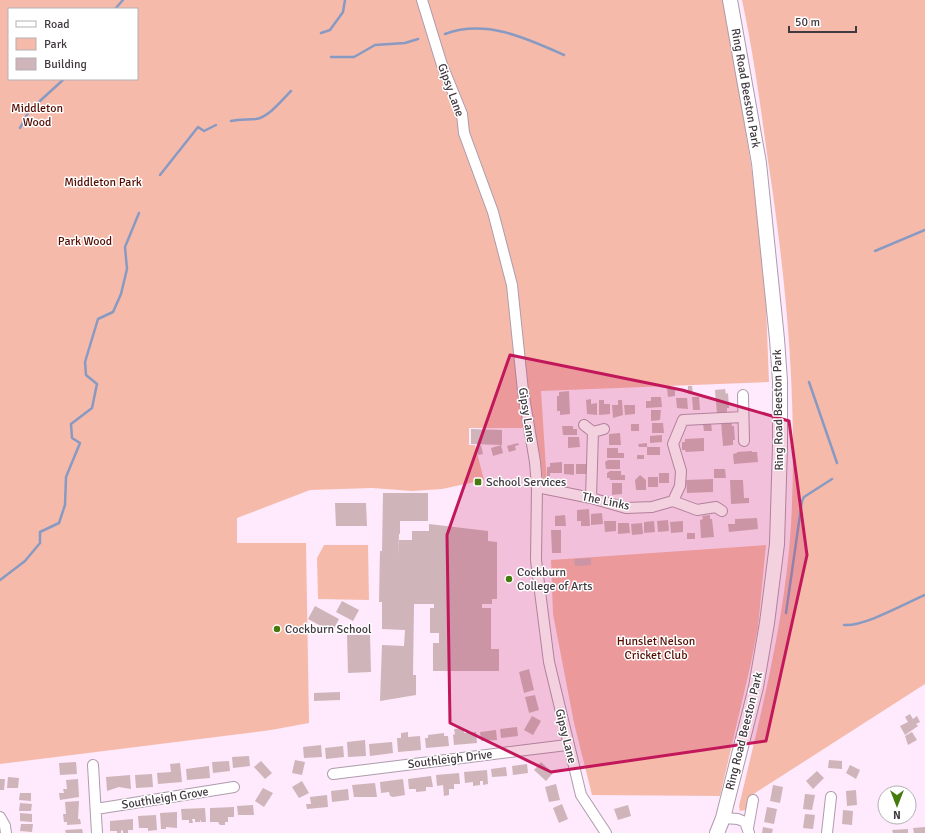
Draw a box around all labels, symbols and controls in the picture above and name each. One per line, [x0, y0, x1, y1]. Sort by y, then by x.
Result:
legend [8, 8, 138, 80]
scale bar [789, 8, 856, 34]
text: 50 m [795, 15, 820, 30]
text: Road [44, 17, 70, 32]
street label: Ring Road Beeston Park [728, 27, 763, 149]
text: Park [44, 37, 67, 52]
text: Building [44, 57, 87, 72]
street label: Gipsy Lane [434, 61, 467, 119]
park label: Middleton Wood [11, 101, 63, 130]
park label: Middleton Park [64, 175, 142, 190]
park label: Park Wood [58, 234, 112, 249]
street label: Ring Road Beeston Park [770, 349, 787, 471]
street label: Gipsy Lane [515, 386, 538, 444]
place label: School Services [486, 475, 566, 490]
marker: School Services [473, 477, 483, 487]
street label: The Links [581, 489, 631, 514]
place label: Cockburn College of Arts [517, 565, 592, 594]
marker: Cockburn College of Arts [504, 574, 514, 584]
place label: Cockburn School [285, 622, 372, 637]
marker: Cockburn School [272, 624, 282, 634]
park label: Hunslet Nelson Cricket Club [617, 634, 695, 663]
street label: Ring Road Beeston Park [723, 670, 766, 792]
street label: Gipsy Lane [552, 707, 580, 765]
street label: Southleigh Drive [407, 747, 493, 772]
street label: Southleigh Grove [121, 784, 210, 813]
north arrow [877, 785, 917, 825]
text: N [893, 808, 901, 821]

